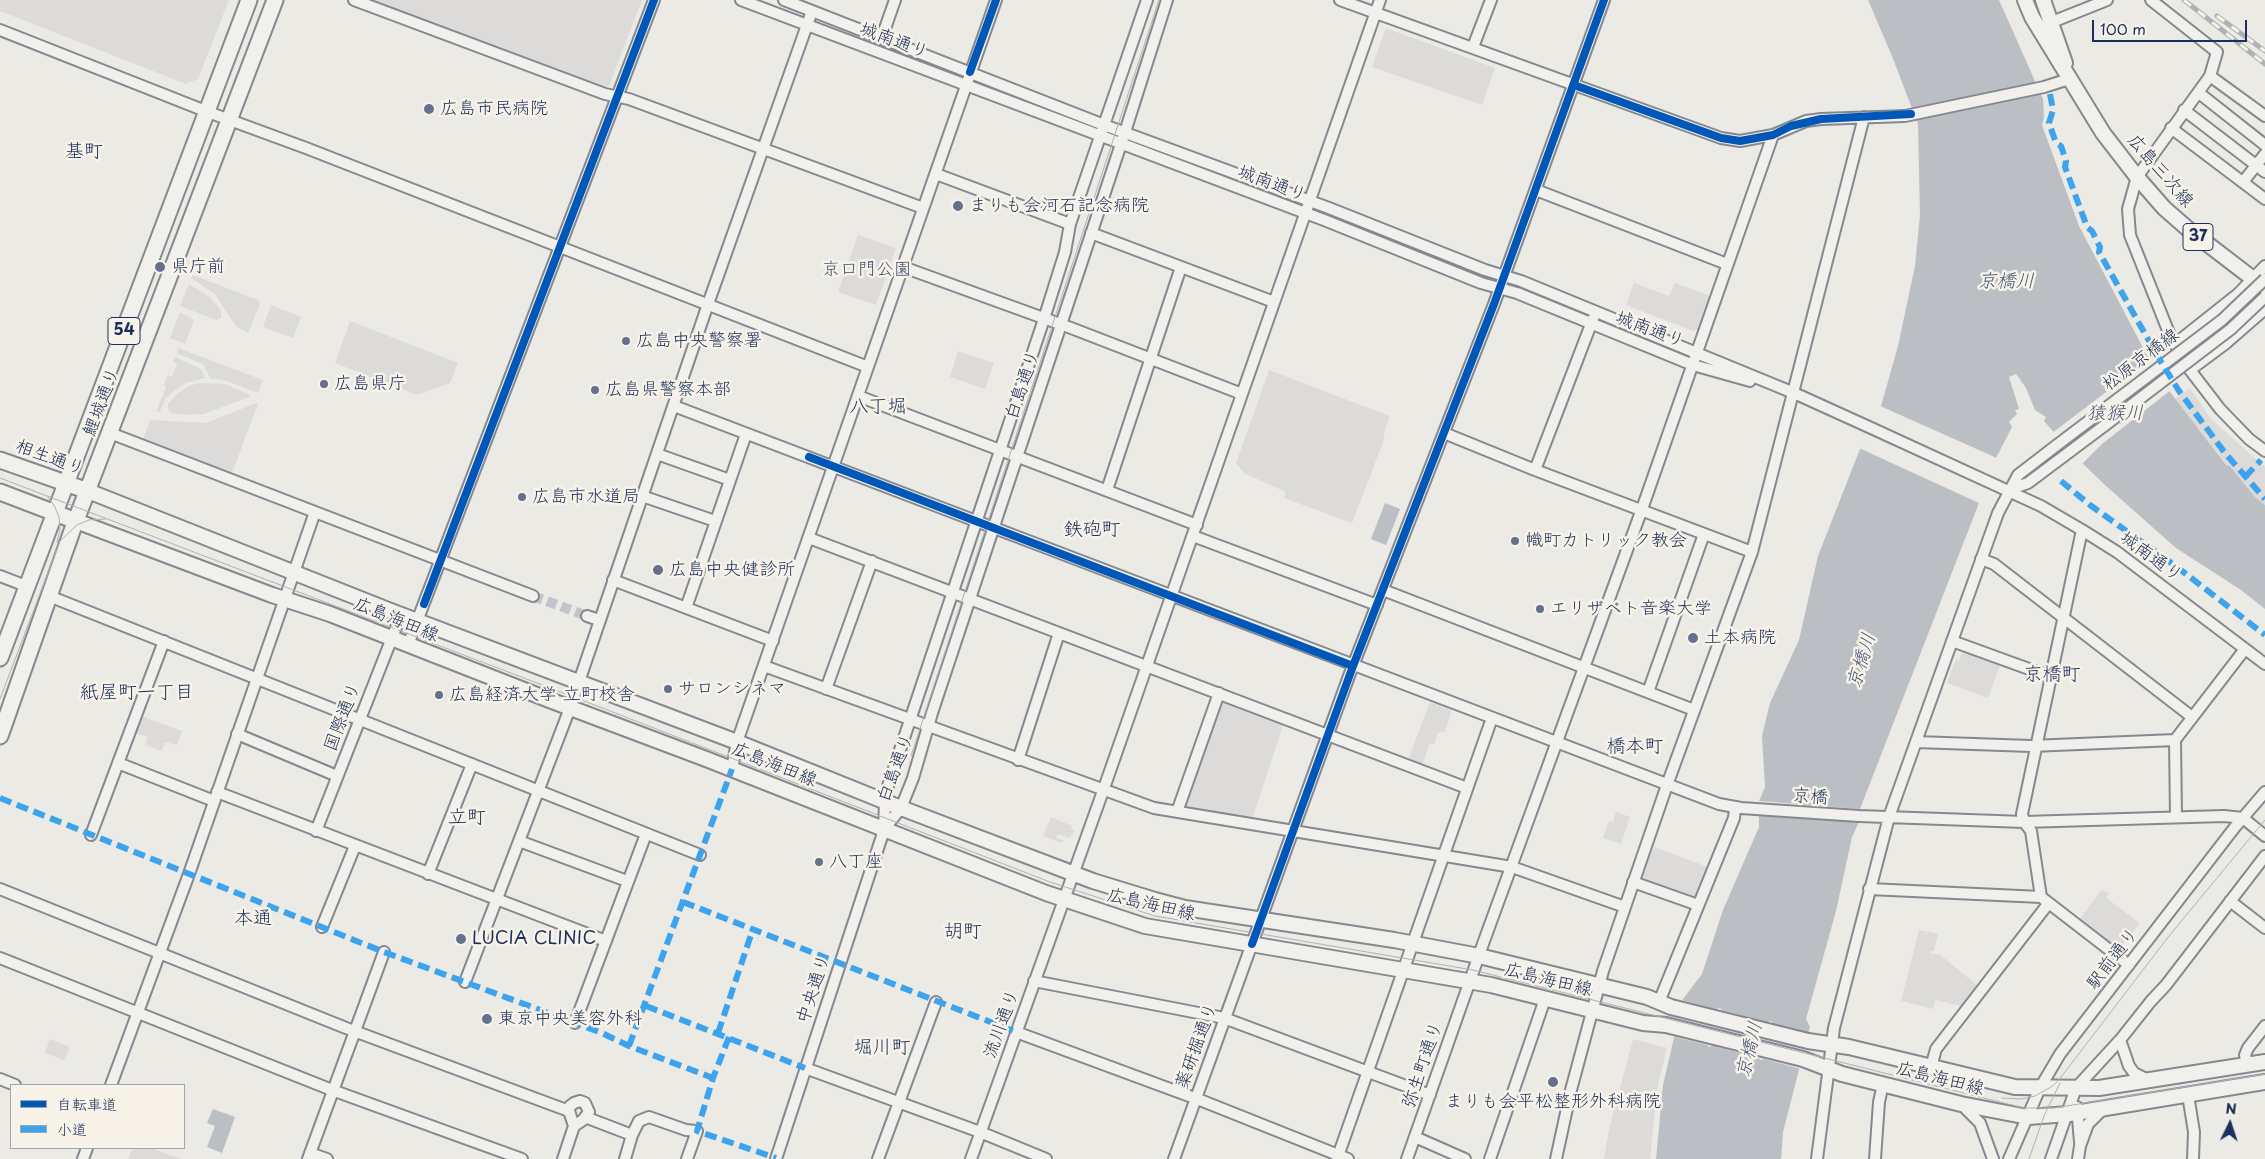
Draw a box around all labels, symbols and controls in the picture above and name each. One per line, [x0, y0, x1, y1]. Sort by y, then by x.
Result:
scale bar [2095, 10, 2250, 42]
text: 100 m [2100, 17, 2146, 40]
street label: 城南通り [857, 18, 931, 64]
place label: 広島市民病院 [440, 98, 548, 120]
marker: 広島市民病院 [422, 102, 436, 116]
street label: 広島三次線 [2122, 130, 2198, 212]
district label: 基町 [65, 141, 103, 163]
street label: 城南通り [1235, 161, 1309, 207]
place label: まりも会河石記念病院 [969, 195, 1149, 217]
marker: まりも会河石記念病院 [951, 199, 965, 213]
road number: 37 [2183, 223, 2213, 250]
place label: 県庁前 [171, 256, 225, 278]
park label: 京口門公園 [822, 259, 912, 281]
marker: 県庁前 [153, 260, 167, 274]
water label: 京橋川 [1978, 271, 2034, 293]
street label: 城南通り [1613, 307, 1687, 353]
road number: 54 [108, 318, 140, 344]
street label: 松原京橋線 [2099, 324, 2183, 396]
place label: 広島中央警察署 [636, 330, 762, 352]
marker: 広島中央警察署 [620, 335, 632, 347]
street label: 白島通り [1001, 347, 1045, 423]
street label: 鯉城通り [79, 365, 125, 439]
place label: 広島県庁 [334, 373, 406, 395]
marker: 広島県庁 [318, 378, 330, 390]
place label: 広島県警察本部 [605, 379, 731, 401]
marker: 広島県警察本部 [589, 384, 601, 396]
district label: 八丁堀 [850, 396, 906, 418]
water label: 猿猴川 [2087, 403, 2143, 425]
street label: 相生通り [12, 436, 88, 480]
place label: 広島市水道局 [532, 486, 640, 508]
marker: 広島市水道局 [516, 491, 528, 503]
district label: 鉄砲町 [1064, 519, 1120, 541]
street label: 城南通り [2116, 527, 2186, 587]
place label: 幟町カトリック教会 [1525, 530, 1687, 552]
marker: 幟町カトリック教会 [1509, 535, 1521, 547]
place label: 広島中央健診所 [669, 559, 795, 581]
marker: 広島中央健診所 [651, 563, 665, 577]
street label: 広島海田線 [350, 593, 442, 647]
place label: エリザベト音楽大学 [1550, 598, 1712, 620]
marker: エリザベト音楽大学 [1534, 603, 1546, 615]
place label: 土本病院 [1704, 627, 1776, 649]
water label: 京橋川 [1843, 630, 1881, 692]
marker: 土本病院 [1686, 631, 1700, 645]
district label: 京橋町 [2024, 664, 2080, 686]
place label: サロンシネマ [678, 678, 786, 700]
street label: 国際通り [320, 680, 366, 754]
district label: 紙屋町一丁目 [80, 682, 194, 704]
marker: サロンシネマ [662, 683, 674, 695]
place label: 広島経済大学 立町校舎 [449, 684, 635, 706]
marker: 広島経済大学 立町校舎 [433, 689, 445, 701]
street label: 白島通り [873, 731, 919, 805]
district label: 橋本町 [1607, 736, 1663, 758]
street label: 広島海田線 [728, 738, 820, 792]
street label: 京橋 [1791, 785, 1829, 809]
district label: 立町 [448, 807, 486, 829]
place label: 八丁座 [829, 851, 883, 873]
marker: 八丁座 [813, 856, 825, 868]
street label: 広島海田線 [1105, 884, 1197, 926]
district label: 本通 [234, 908, 272, 930]
district label: 胡町 [944, 921, 982, 943]
street label: 駅前通り [2082, 924, 2144, 994]
place label: LUCIA CLINIC [472, 928, 596, 950]
marker: LUCIA CLINIC [454, 932, 468, 946]
street label: 中央通り [793, 951, 835, 1027]
street label: 広島海田線 [1502, 959, 1594, 1001]
street label: 流川通り [980, 986, 1024, 1062]
street label: 薬研掘通り [1171, 1000, 1223, 1092]
place label: 東京中央美容外科 [498, 1008, 642, 1030]
marker: 東京中央美容外科 [480, 1012, 494, 1026]
street label: 弥生町通り [1398, 1019, 1448, 1111]
water label: 京橋川 [1732, 1020, 1768, 1080]
district label: 堀川町 [854, 1037, 910, 1059]
street label: 広島海田線 [1894, 1058, 1986, 1100]
marker: まりも会平松整形外科病院 [1546, 1075, 1560, 1089]
legend [10, 1084, 185, 1149]
place label: まりも会平松整形外科病院 [1445, 1091, 1661, 1113]
text: 自転車道 [57, 1092, 117, 1115]
text: N [2225, 1098, 2237, 1119]
north arrow [2205, 1099, 2255, 1149]
text: 小道 [57, 1117, 87, 1140]

